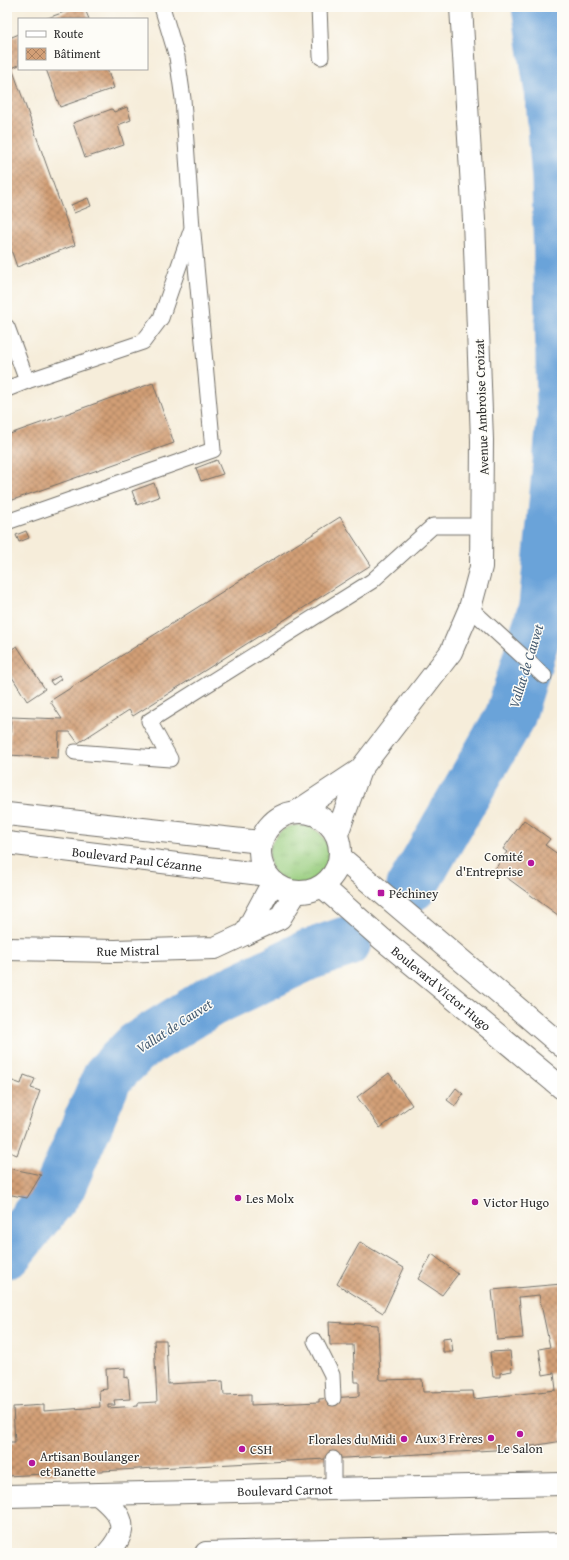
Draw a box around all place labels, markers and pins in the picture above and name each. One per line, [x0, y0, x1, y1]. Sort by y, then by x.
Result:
place label: Comité d'Entreprise [456, 847, 523, 881]
marker: Comité d'Entreprise [526, 858, 536, 868]
place label: Péchiney [389, 884, 439, 903]
marker: Péchiney [376, 888, 386, 898]
place label: Les Molx [246, 1189, 294, 1208]
marker: Les Molx [233, 1193, 243, 1203]
place label: Victor Hugo [483, 1193, 549, 1212]
marker: Victor Hugo [470, 1197, 480, 1207]
place label: Aux 3 Frères [415, 1429, 483, 1448]
marker: Le Salon [515, 1429, 525, 1439]
place label: Florales du Midi [308, 1430, 396, 1449]
marker: Aux 3 Frères [486, 1433, 496, 1443]
marker: Florales du Midi [399, 1434, 409, 1444]
place label: Le Salon [497, 1439, 543, 1458]
place label: CSH [250, 1440, 272, 1459]
marker: CSH [237, 1444, 247, 1454]
place label: Artisan Boulanger et Banette [40, 1447, 140, 1481]
marker: Artisan Boulanger et Banette [27, 1458, 37, 1468]

